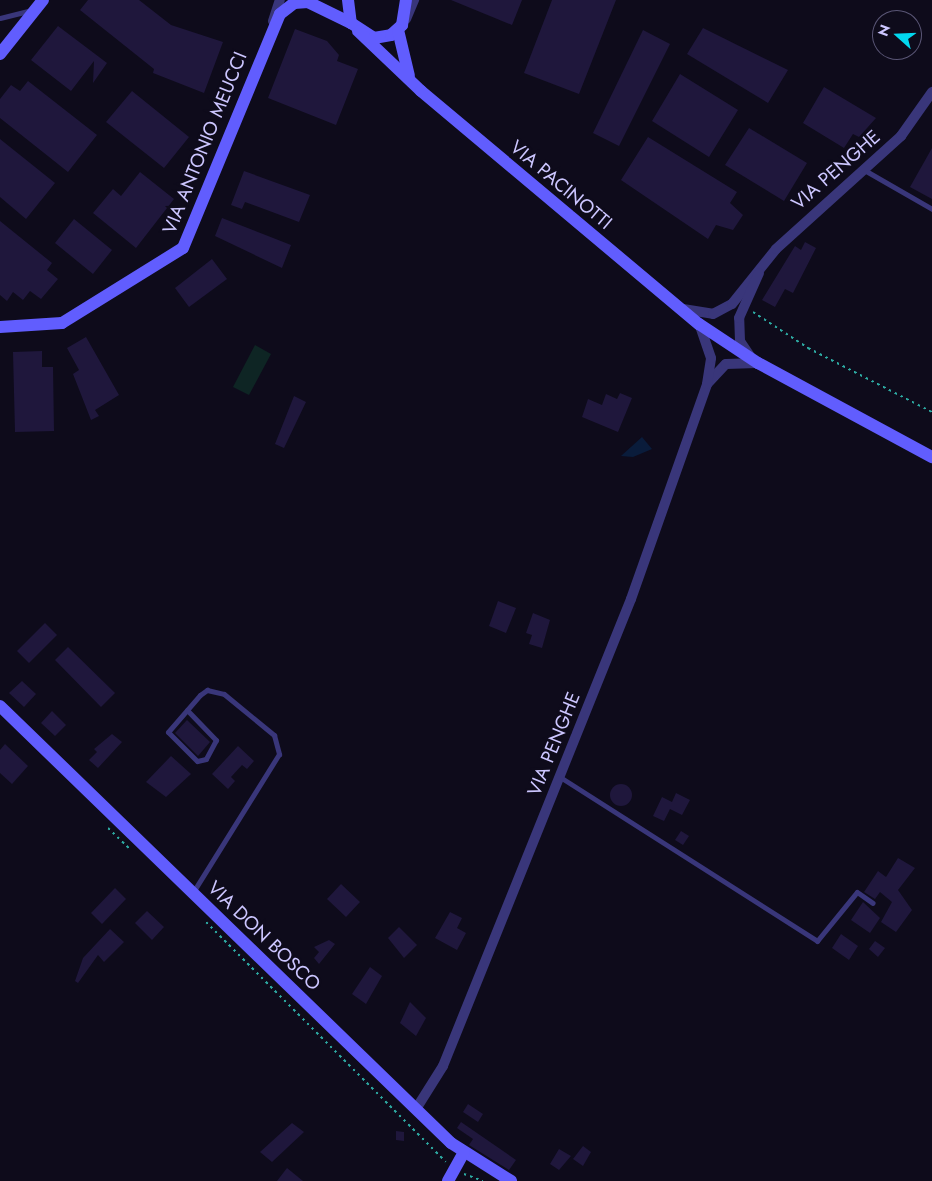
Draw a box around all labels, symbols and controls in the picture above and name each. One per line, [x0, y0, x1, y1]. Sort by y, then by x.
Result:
north arrow [872, 10, 922, 60]
text: N [873, 22, 895, 39]
street label: VIA ANTONIO MEUCCI [158, 49, 252, 237]
street label: VIA PENGHE [787, 125, 885, 215]
street label: VIA PACINOTTI [505, 136, 617, 234]
street label: VIA PENGHE [523, 689, 585, 799]
street label: VIA DON BOSCO [203, 876, 325, 996]

